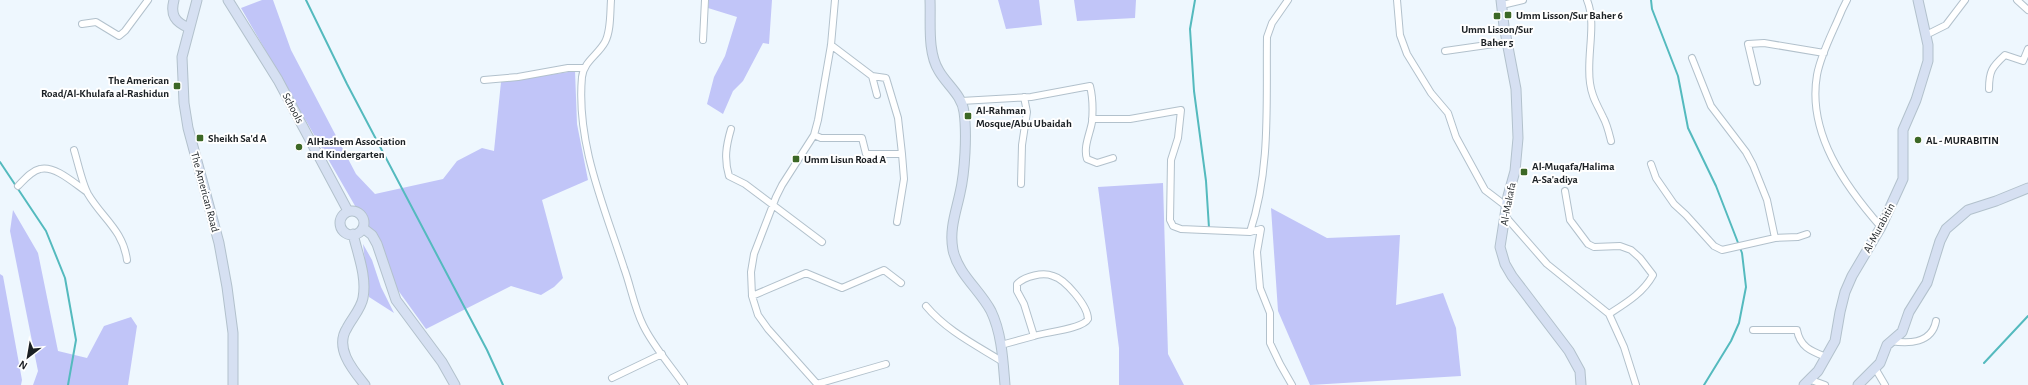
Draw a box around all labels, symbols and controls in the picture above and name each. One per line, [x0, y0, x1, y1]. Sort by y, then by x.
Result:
marker: Umm Lisson/Sur Baher 6 [1503, 10, 1513, 20]
place label: Umm Lisson/Sur Baher 6 [1516, 10, 1623, 21]
marker: Umm Lisson/Sur Baher 5 [1492, 11, 1502, 21]
place label: Umm Lisson/Sur Baher 5 [1461, 24, 1533, 48]
place label: The American Road/Al-Khulafa al-Rashidun [41, 75, 169, 99]
marker: The American Road/Al-Khulafa al-Rashidun [172, 81, 182, 91]
street label: Schools [281, 91, 305, 125]
place label: Al-Rahman Mosque/Abu Ubaidah [976, 105, 1072, 129]
marker: Al-Rahman Mosque/Abu Ubaidah [963, 111, 973, 121]
marker: Sheikh Sa'd A [195, 133, 205, 143]
place label: Sheikh Sa'd A [208, 133, 267, 144]
marker: AL - MURABITIN [1913, 135, 1923, 145]
place label: AL - MURABITIN [1926, 135, 1999, 146]
place label: AlHashem Association and Kindergarten [307, 136, 406, 160]
marker: AlHashem Association and Kindergarten [294, 142, 304, 152]
street label: The American Road [189, 151, 221, 234]
marker: Umm Lisun Road A [791, 154, 801, 164]
place label: Umm Lisun Road A [804, 154, 887, 165]
place label: Al-Muqafa/Halima A-Sa'adiya [1532, 161, 1615, 185]
marker: Al-Muqafa/Halima A-Sa'adiya [1519, 167, 1529, 177]
street label: Al-Makafa [1498, 181, 1518, 227]
street label: Al-Murabitin [1861, 201, 1897, 255]
north arrow [8, 337, 48, 377]
text: N [17, 358, 29, 372]

